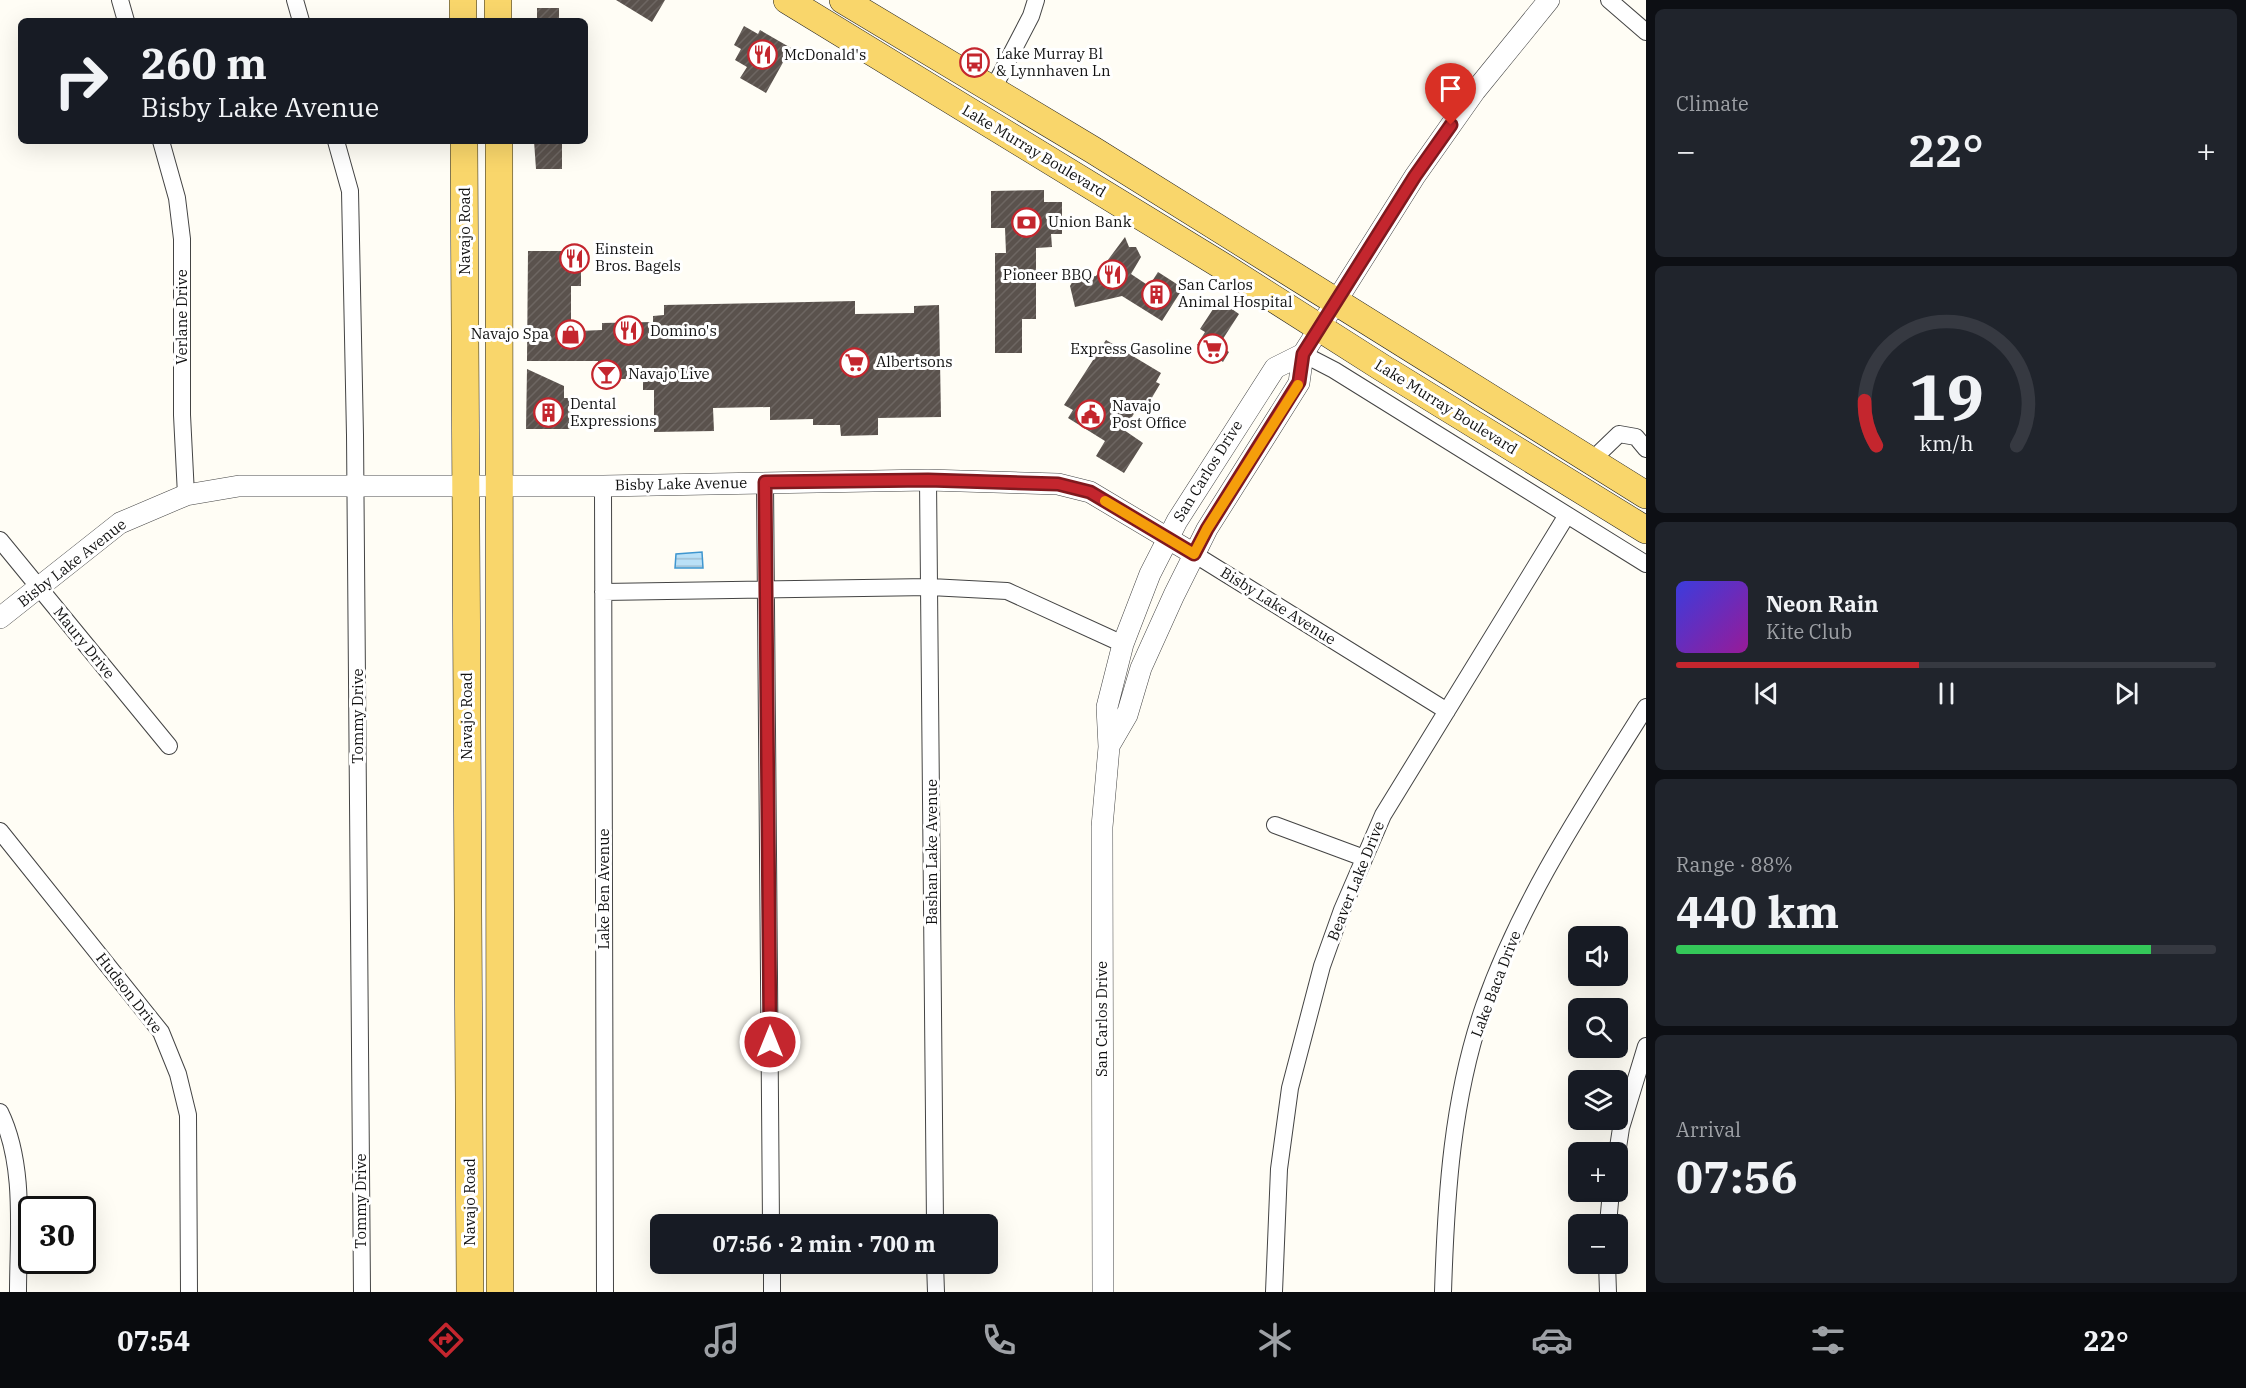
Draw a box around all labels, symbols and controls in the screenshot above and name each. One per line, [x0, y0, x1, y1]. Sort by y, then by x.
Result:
text: 260 m [141, 36, 267, 91]
restaurant icon: McDonald's [747, 39, 779, 71]
icon: right [42, 42, 120, 120]
place label: Lake Murray Bl & Lynnhaven Ln [996, 44, 1111, 80]
place label: McDonald's [784, 45, 866, 64]
bus stop icon: Lake Murray Bl & Lynnhaven Ln [959, 47, 991, 79]
pin [1425, 63, 1476, 125]
icon: arrive [1434, 72, 1467, 105]
text: Bisby Lake Avenue [141, 89, 379, 124]
text: Climate [1676, 90, 1749, 117]
street label: Lake Murray Boulevard [959, 100, 1110, 201]
text: 22° [1908, 121, 1984, 179]
text: − [1676, 129, 1696, 172]
text: + [2196, 129, 2216, 172]
street label: Navajo Road [455, 187, 474, 275]
bank icon: Union Bank [1011, 206, 1043, 238]
place label: Union Bank [1048, 212, 1132, 231]
place label: Einstein Bros. Bagels [595, 239, 681, 275]
restaurant icon: Einstein Bros. Bagels [558, 242, 590, 274]
restaurant icon: Pioneer BBQ [1097, 259, 1129, 291]
place label: Pioneer BBQ [1003, 265, 1092, 284]
street label: Verlane Drive [172, 269, 191, 365]
place label: San Carlos Animal Hospital [1178, 275, 1293, 311]
building icon: San Carlos Animal Hospital [1141, 278, 1173, 310]
restaurant icon: Domino's [613, 315, 645, 347]
shop icon: Navajo Spa [554, 318, 586, 350]
place label: Domino's [650, 321, 717, 340]
place label: Navajo Spa [471, 324, 549, 343]
supermarket icon: Express Gasoline [1197, 333, 1229, 365]
place label: Express Gasoline [1070, 339, 1192, 358]
supermarket icon: Albertsons [839, 346, 871, 378]
place label: Albertsons [876, 352, 953, 371]
street label: Lake Murray Boulevard [1371, 355, 1521, 458]
text: 19 [1909, 357, 1983, 438]
bar icon: Navajo Live [591, 358, 623, 390]
place label: Navajo Live [628, 364, 710, 383]
place label: Dental Expressions [570, 394, 657, 430]
place label: Navajo Post Office [1112, 396, 1187, 432]
building icon: Dental Expressions [533, 397, 565, 429]
public building icon: Navajo Post Office [1075, 399, 1107, 431]
street label: San Carlos Drive [1169, 416, 1246, 525]
text: km/h [1919, 430, 1973, 458]
street label: Bisby Lake Avenue [615, 473, 747, 494]
street label: Bisby Lake Avenue [14, 514, 130, 611]
street label: Bisby Lake Avenue [1217, 562, 1339, 649]
text: Neon Rain [1766, 589, 1879, 618]
street label: Maury Drive [50, 603, 119, 682]
text: Kite Club [1766, 618, 1852, 645]
street label: Tommy Drive [348, 668, 367, 764]
street label: Navajo Road [457, 672, 476, 760]
icon: previous [1750, 677, 1783, 710]
icon: pause [1930, 677, 1963, 710]
icon: next [2110, 677, 2143, 710]
street label: Bashan Lake Avenue [922, 779, 941, 925]
street label: Beaver Lake Drive [1323, 818, 1388, 943]
street label: Lake Ben Avenue [594, 828, 613, 950]
text: Range · 88% [1676, 851, 1793, 878]
text: 440 km [1676, 882, 1839, 940]
map controls [1568, 926, 1628, 1274]
button: sound [1568, 926, 1628, 986]
street label: Lake Baca Drive [1466, 928, 1525, 1040]
street label: Hudson Drive [92, 949, 167, 1037]
street label: San Carlos Drive [1092, 961, 1111, 1077]
button: search [1568, 998, 1628, 1058]
position arrow [738, 1010, 802, 1074]
button: layers [1568, 1070, 1628, 1130]
text: Arrival [1676, 1116, 1741, 1143]
button: + [1568, 1142, 1628, 1202]
text: 07:56 [1676, 1147, 1798, 1205]
street label: Tommy Drive [351, 1153, 370, 1249]
street label: Navajo Road [460, 1158, 479, 1246]
speed limit sign: 30 [18, 1196, 96, 1274]
button: − [1568, 1214, 1628, 1274]
text: 07:56 · 2 min · 700 m [712, 1229, 936, 1258]
icon: directions [425, 1319, 467, 1361]
icon: music [701, 1319, 743, 1361]
icon: phone [978, 1319, 1020, 1361]
icon: climate [1254, 1319, 1296, 1361]
icon: car [1531, 1319, 1573, 1361]
icon: filters [1807, 1319, 1849, 1361]
text: 07:54 [117, 1323, 190, 1358]
text: 22° [2084, 1323, 2129, 1358]

